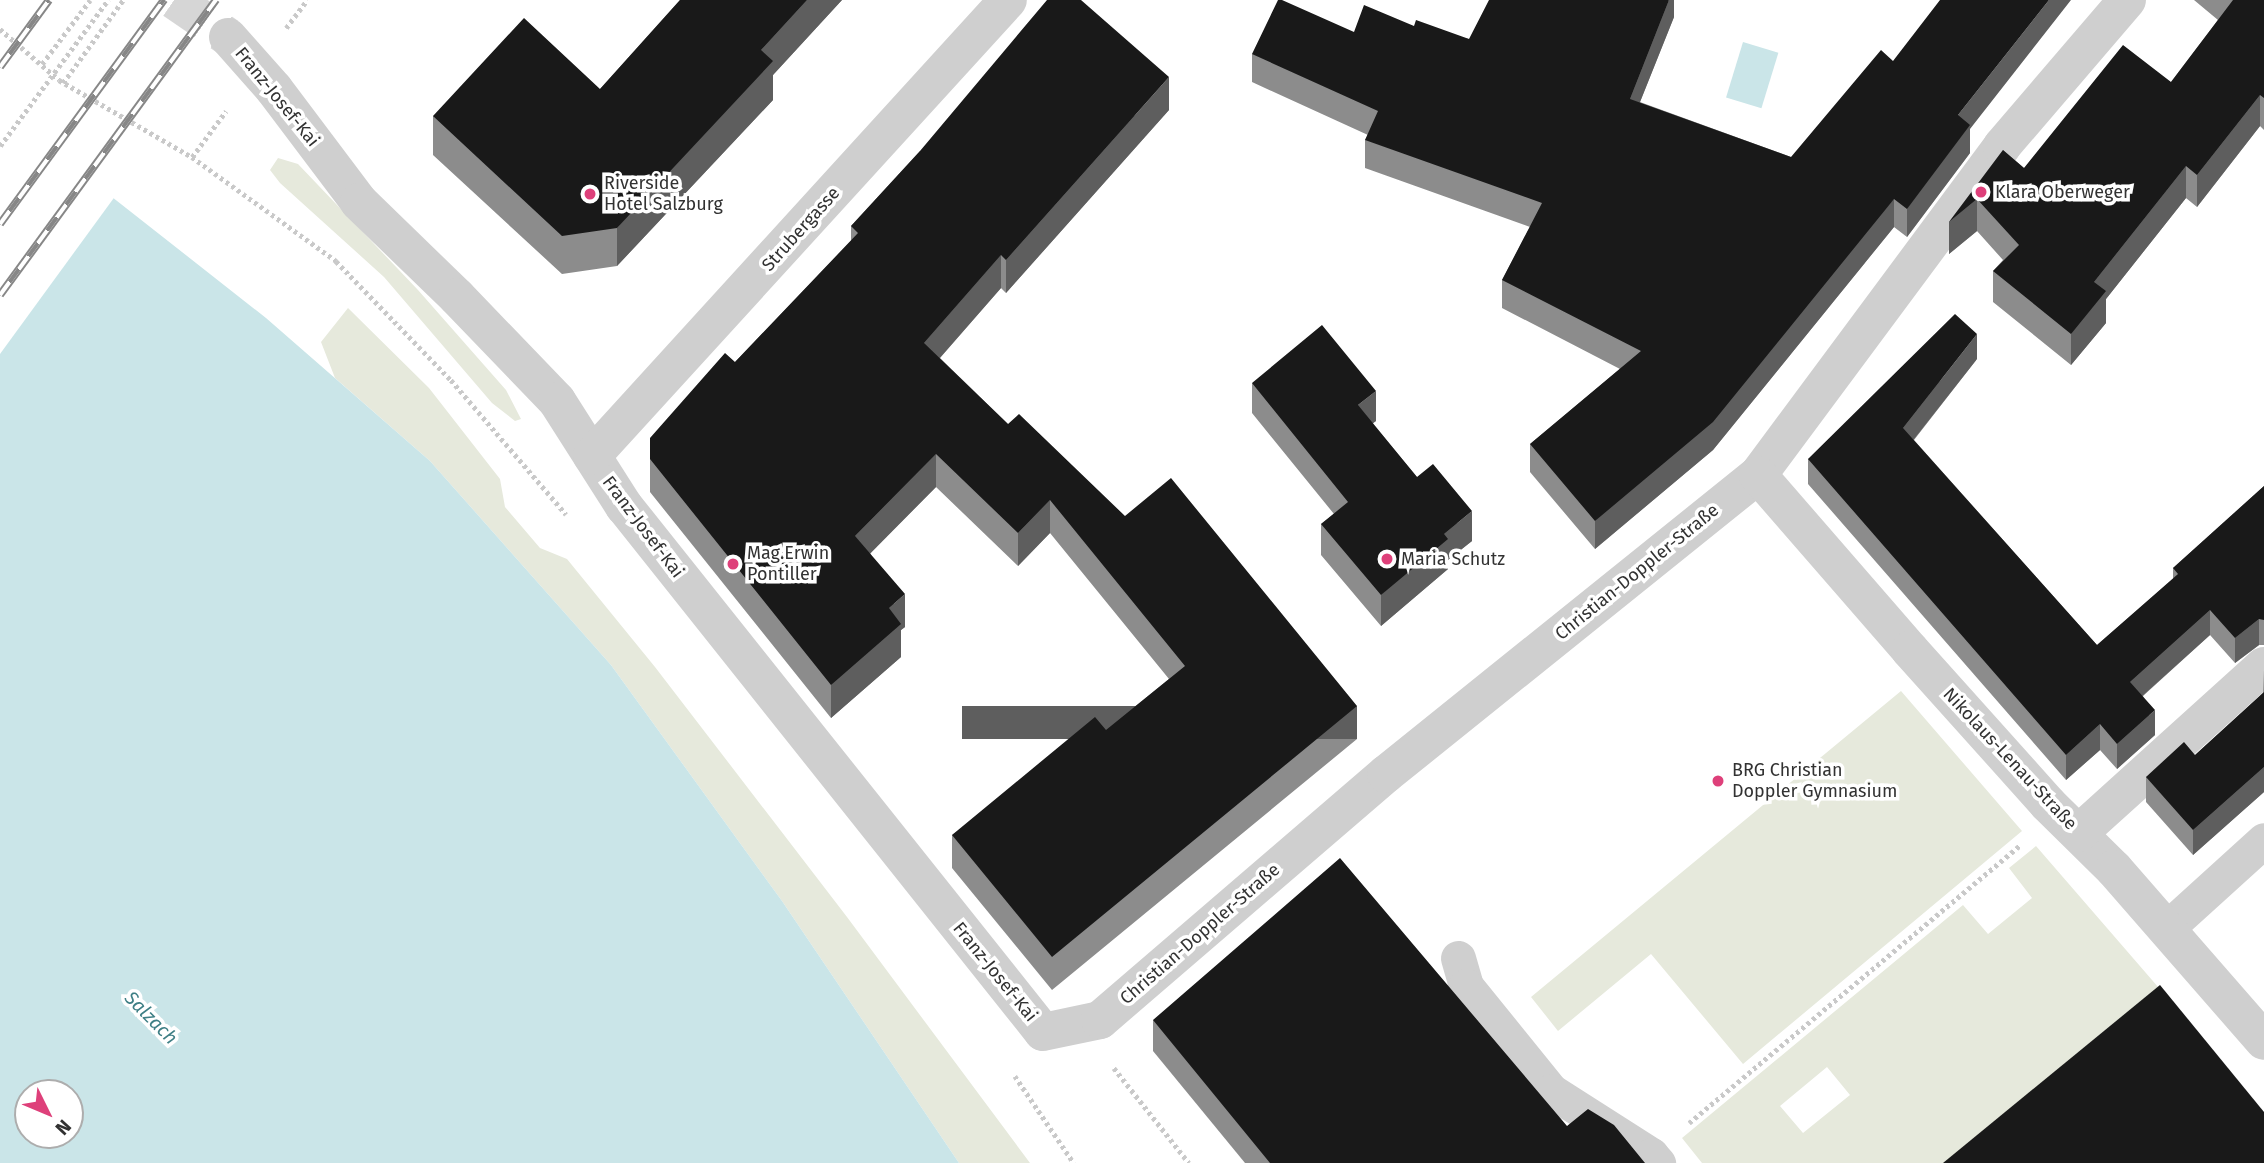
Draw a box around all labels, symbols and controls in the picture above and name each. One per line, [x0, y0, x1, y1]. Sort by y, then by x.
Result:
street label: Franz-Josef-Kai [230, 43, 324, 151]
place label: Riverside Hotel Salzburg [604, 173, 723, 216]
place label: Klara Oberweger [1995, 181, 2130, 203]
street label: Strubergasse [758, 182, 844, 276]
marker: Klara Oberweger [1973, 184, 1989, 200]
marker: Riverside Hotel Salzburg [582, 186, 598, 202]
street label: Franz-Josef-Kai [598, 472, 688, 582]
street label: Christian-Doppler-Straße [1551, 499, 1723, 645]
place label: Mag.Erwin Pontiller [747, 543, 829, 586]
place label: Maria Schutz [1401, 548, 1505, 570]
marker: Maria Schutz [1379, 551, 1395, 567]
marker: Mag.Erwin Pontiller [725, 556, 741, 572]
street label: Nikolaus-Lenau-Straße [1939, 683, 2081, 835]
place label: BRG Christian Doppler Gymnasium [1732, 760, 1897, 802]
marker: BRG Christian Doppler Gymnasium [1710, 773, 1726, 789]
street label: Christian-Doppler-Straße [1116, 859, 1284, 1009]
street label: Franz-Josef-Kai [948, 918, 1042, 1026]
water label: Salzach [120, 987, 182, 1049]
north arrow [14, 1079, 84, 1149]
text: N [51, 1115, 76, 1140]

